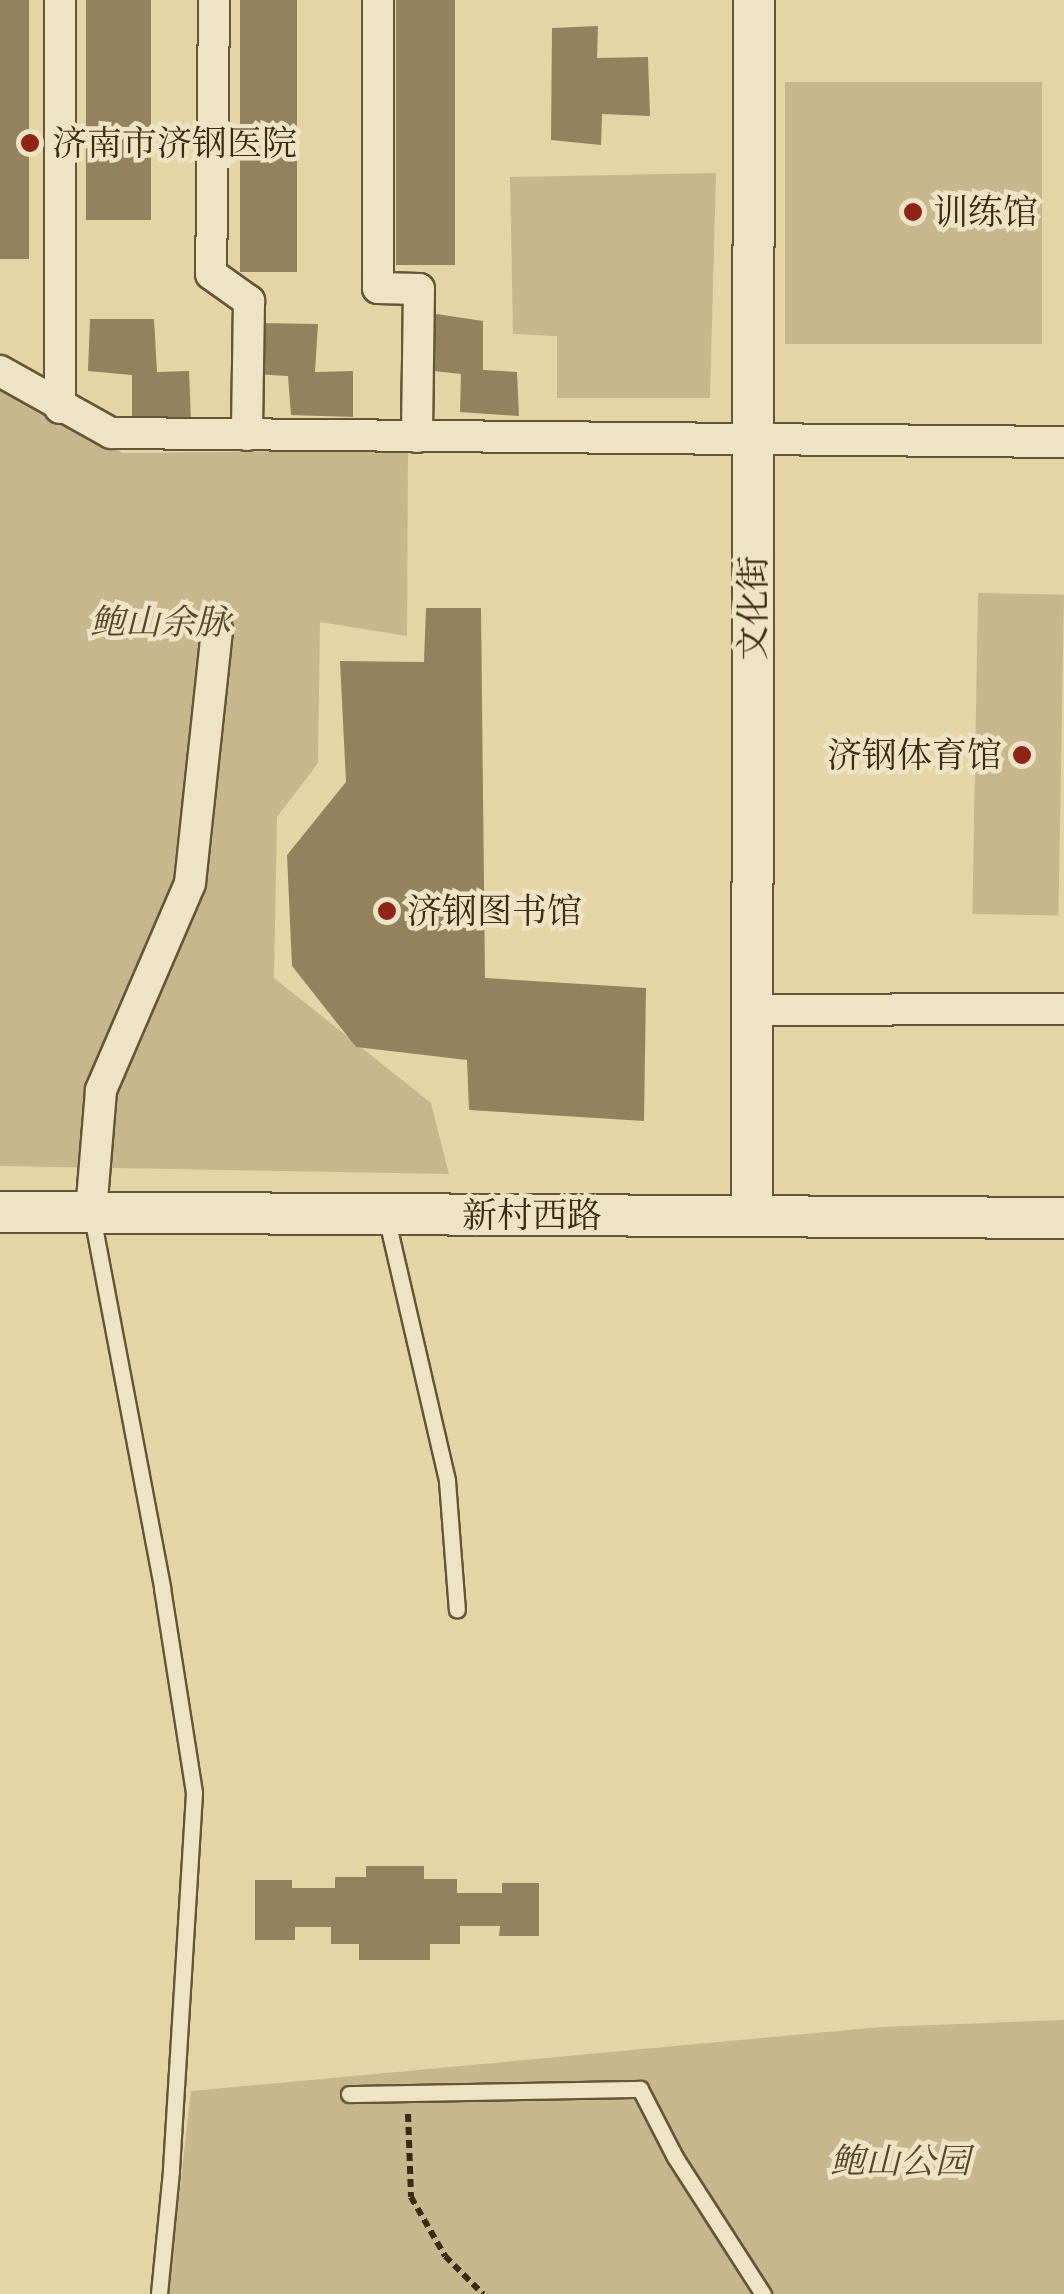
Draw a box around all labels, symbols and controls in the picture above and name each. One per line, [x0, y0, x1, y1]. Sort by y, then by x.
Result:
place label: 济南市济钢医院 [52, 122, 297, 164]
marker: 济南市济钢医院 [17, 130, 43, 156]
place label: 训练馆 [933, 191, 1038, 233]
marker: 训练馆 [902, 201, 924, 223]
street label: 文化街 [732, 556, 774, 660]
park label: 鲍山余脉 [90, 601, 230, 643]
place label: 济钢体育馆 [827, 734, 1002, 776]
marker: 济钢体育馆 [1011, 744, 1033, 766]
place label: 济钢图书馆 [407, 890, 582, 932]
marker: 济钢图书馆 [376, 900, 398, 922]
street label: 新村西路 [462, 1194, 602, 1236]
park label: 鲍山公园 [830, 2140, 970, 2182]

